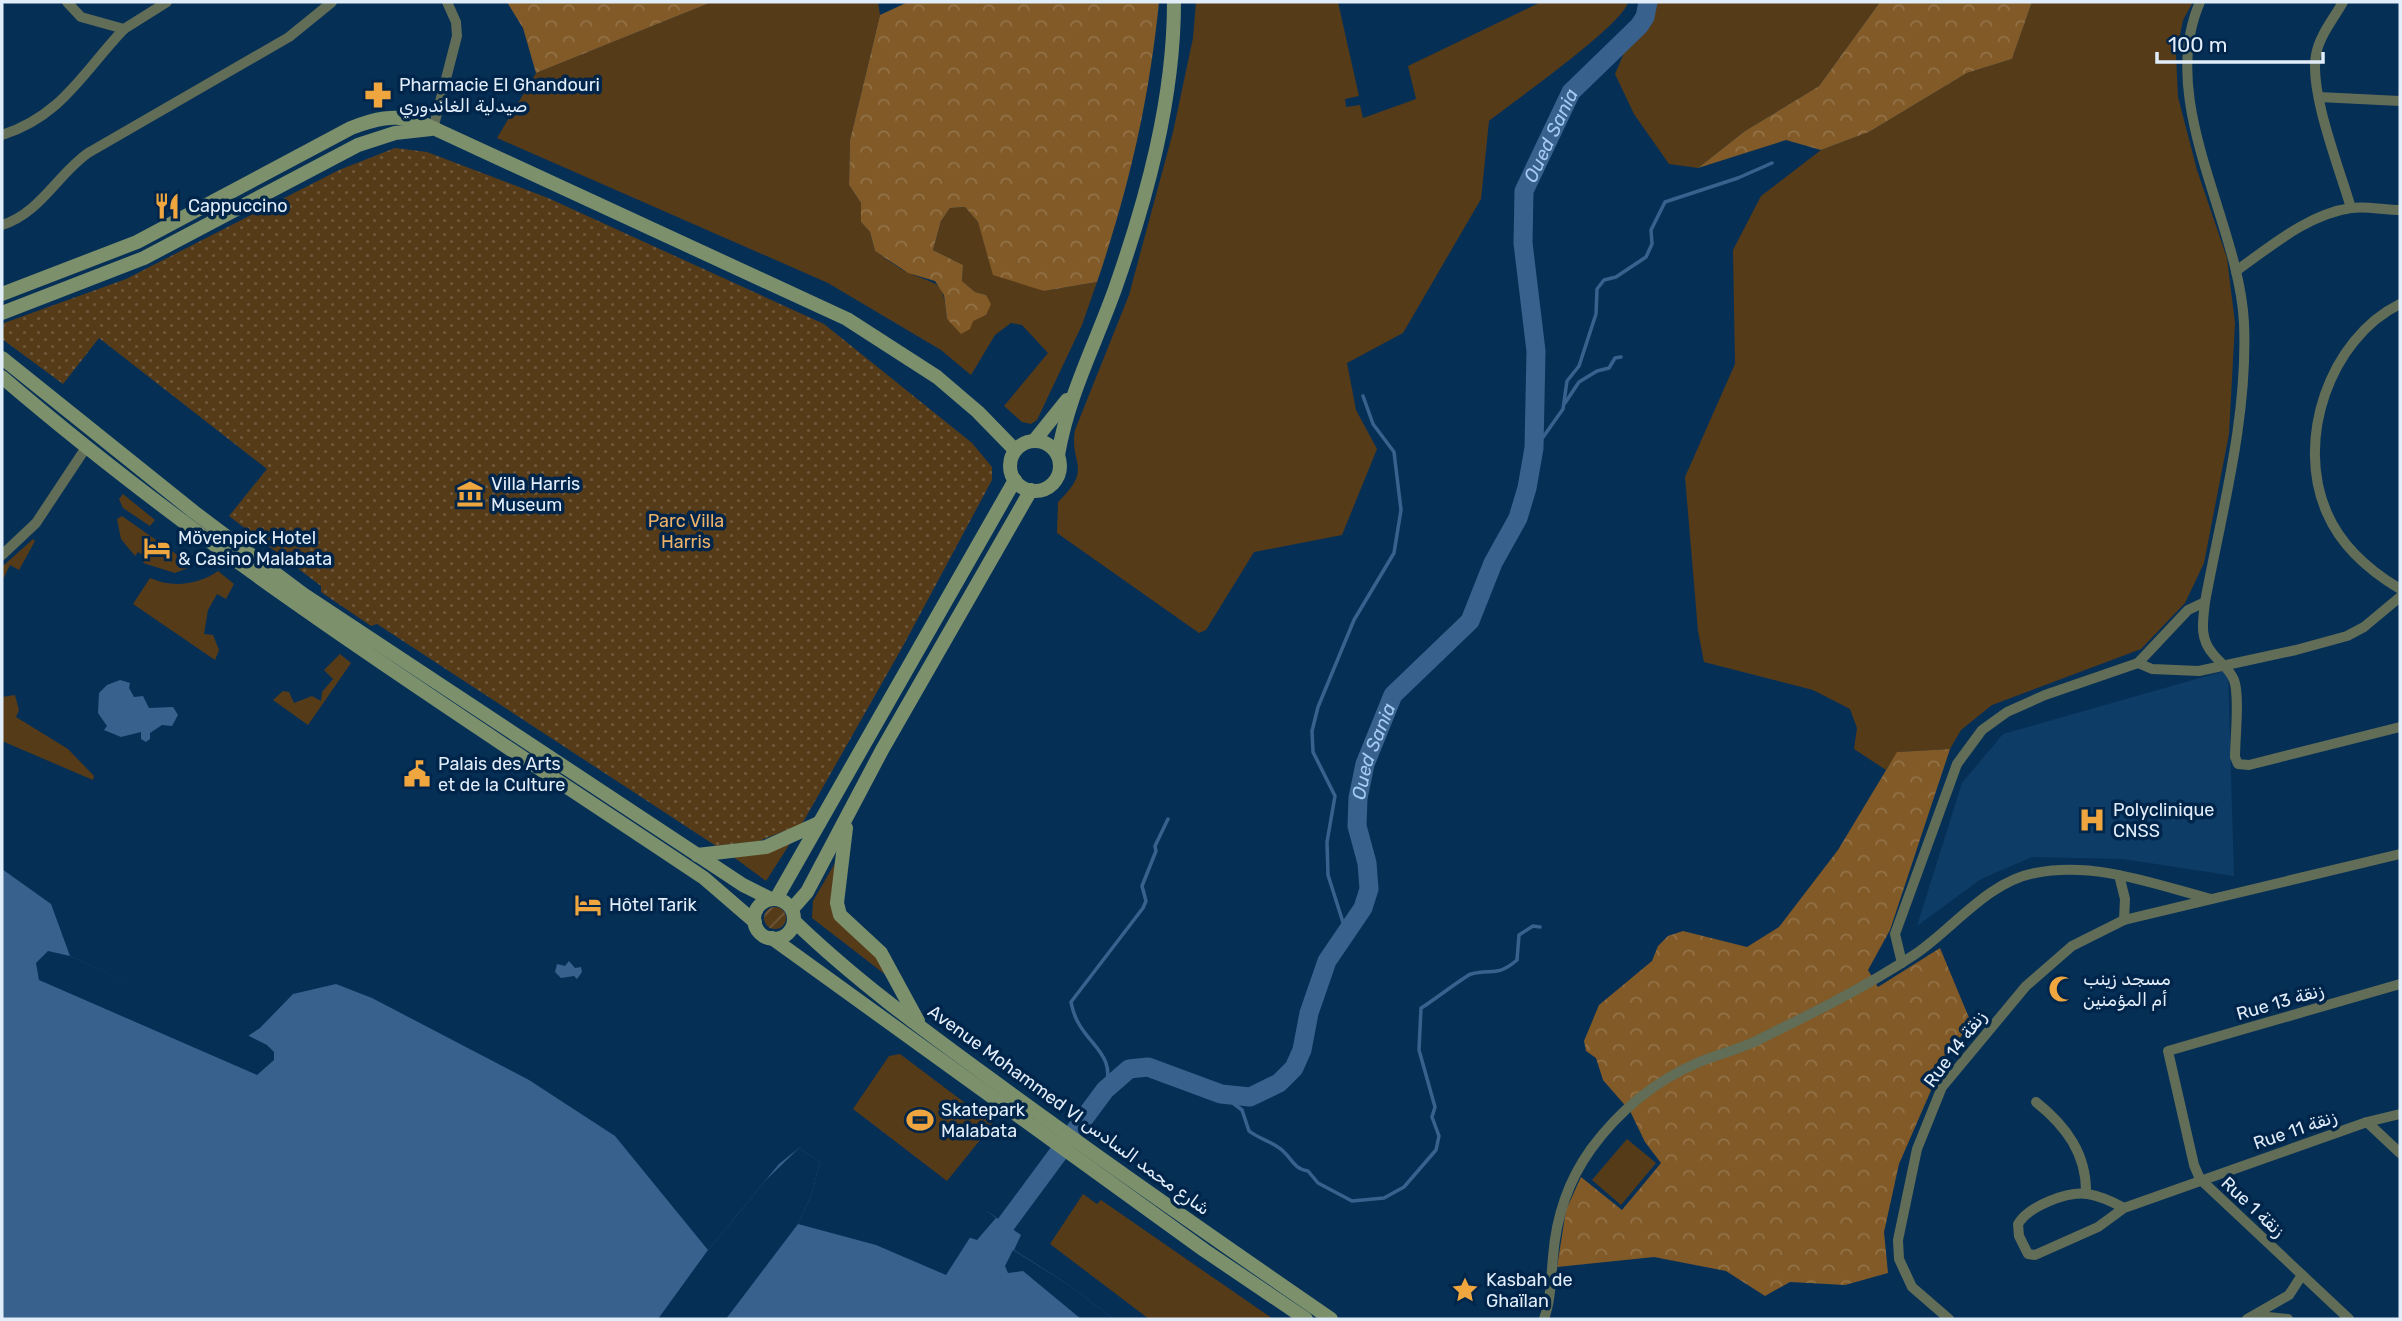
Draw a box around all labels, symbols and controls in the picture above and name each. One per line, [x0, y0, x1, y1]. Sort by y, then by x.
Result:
scale bar [2157, 21, 2323, 65]
text: 100 m [2168, 32, 2227, 57]
place label: Pharmacie El Ghandouri صيدلية الغاندوري [399, 74, 600, 118]
pharmacy icon: Pharmacie El Ghandouri صيدلية الغاندوري [363, 80, 393, 110]
water label: Oued Sania [1518, 85, 1583, 186]
restaurant icon: Cappuccino [152, 191, 182, 221]
place label: Cappuccino [188, 195, 288, 217]
place label: Villa Harris Museum [491, 473, 580, 516]
museum icon: Villa Harris Museum [455, 479, 485, 509]
park label: Parc Villa Harris [648, 510, 724, 553]
place label: Mövenpick Hotel & Casino Malabata [178, 527, 332, 570]
hotel icon: Mövenpick Hotel & Casino Malabata [142, 533, 172, 563]
water label: Oued Sania [1346, 699, 1400, 802]
place label: Palais des Arts et de la Culture [438, 753, 565, 796]
public building icon: Palais des Arts et de la Culture [402, 759, 432, 789]
place label: Polyclinique CNSS [2113, 799, 2214, 842]
hospital icon: Polyclinique CNSS [2077, 805, 2107, 835]
hotel icon: Hôtel Tarik [573, 890, 603, 920]
place label: Hôtel Tarik [609, 894, 697, 916]
place label: مسجد زينب أم المؤمنين [2083, 968, 2171, 1011]
mosque icon: مسجد زينب أم المؤمنين [2047, 974, 2077, 1004]
street label: Rue 13 زنقة [2234, 979, 2326, 1025]
street label: Avenue Mohammed VI شارع محمد السادس [923, 1000, 1214, 1221]
street label: Rue 14 زنقة [1919, 1006, 1991, 1092]
place label: Skatepark Malabata [941, 1099, 1026, 1142]
sports icon: Skatepark Malabata [905, 1105, 935, 1135]
street label: Rue 11 زنقة [2250, 1105, 2340, 1155]
street label: Rue 1 زنقة [2217, 1172, 2290, 1242]
place label: Kasbah de Ghaïlan [1486, 1269, 1573, 1312]
place icon: Kasbah de Ghaïlan [1450, 1275, 1480, 1305]

